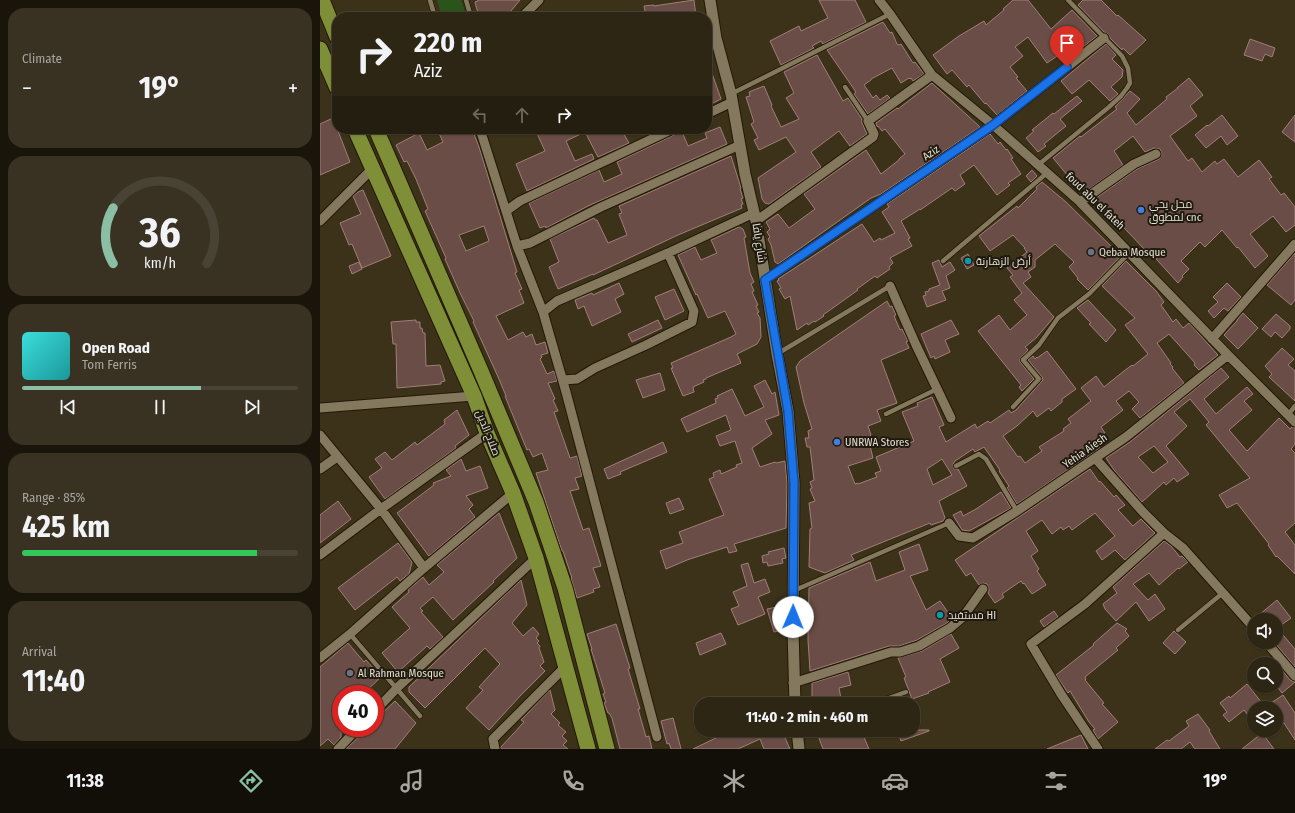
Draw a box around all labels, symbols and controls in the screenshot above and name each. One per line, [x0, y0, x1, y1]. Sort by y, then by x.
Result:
text: 220 m [414, 26, 482, 59]
pin [1050, 26, 1084, 67]
icon: right [348, 28, 400, 80]
icon: arrive [1056, 32, 1078, 54]
text: Climate [22, 51, 62, 66]
text: Aziz [414, 60, 442, 82]
text: 19° [139, 70, 181, 106]
text: − [22, 75, 32, 102]
text: + [288, 75, 298, 102]
icon: left [469, 104, 491, 126]
icon: ahead [511, 104, 533, 126]
icon: right [553, 104, 575, 126]
street label: Aziz [920, 142, 942, 163]
street label: foud abu el fateh [1063, 170, 1127, 232]
place label: محل يحي لمطوق cnc [1149, 198, 1202, 224]
marker: محل يحي لمطوق cnc [1136, 205, 1146, 215]
text: 36 [138, 208, 181, 258]
street label: شارع يافا [748, 222, 769, 264]
place label: Qebaa Mosque [1099, 246, 1166, 259]
marker: Qebaa Mosque [1086, 247, 1096, 257]
place label: أرض الزهارنة [976, 254, 1031, 268]
text: km/h [144, 255, 176, 272]
marker: أرض الزهارنة [963, 256, 973, 266]
text: Open Road [82, 339, 150, 357]
text: Tom Ferris [82, 357, 137, 372]
icon: previous [57, 396, 79, 418]
icon: pause [149, 396, 171, 418]
icon: next [241, 396, 263, 418]
street label: صلاح الدين [472, 408, 503, 458]
street label: Yehia Aiesh [1060, 431, 1110, 471]
place label: UNRWA Stores [845, 436, 909, 449]
marker: UNRWA Stores [832, 437, 842, 447]
text: Range · 85% [22, 490, 85, 505]
text: 425 km [22, 509, 110, 545]
position arrow [772, 596, 814, 638]
place label: مستفيد HI [948, 609, 996, 622]
marker: مستفيد HI [935, 610, 945, 620]
map controls [1247, 613, 1283, 737]
button: sound [1247, 613, 1283, 649]
text: Arrival [22, 644, 56, 659]
button: search [1247, 657, 1283, 693]
text: 11:40 [22, 663, 85, 699]
place label: Al Rahman Mosque [358, 667, 444, 680]
marker: Al Rahman Mosque [345, 668, 355, 678]
speed limit sign: 40 [332, 685, 384, 737]
button: layers [1247, 701, 1283, 737]
text: 11:40 · 2 min · 460 m [746, 708, 868, 726]
icon: directions [237, 767, 265, 795]
icon: music [398, 767, 426, 795]
icon: phone [559, 767, 587, 795]
icon: climate [720, 767, 748, 795]
icon: car [881, 767, 909, 795]
icon: filters [1042, 767, 1070, 795]
text: 11:38 [67, 770, 104, 792]
text: 19° [1203, 770, 1228, 792]

